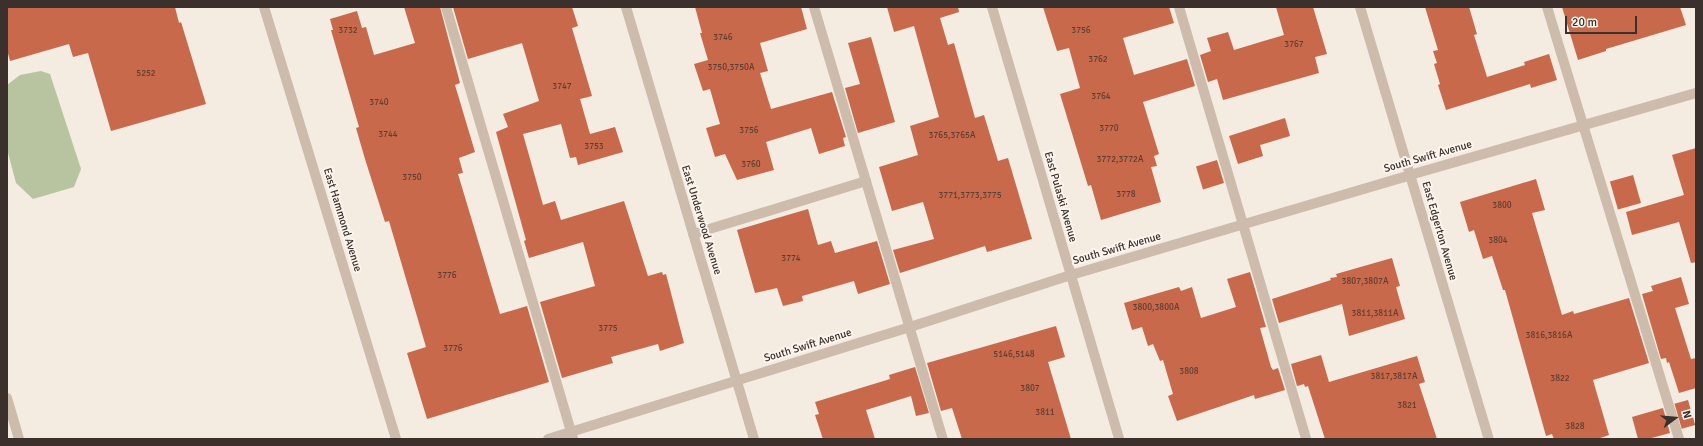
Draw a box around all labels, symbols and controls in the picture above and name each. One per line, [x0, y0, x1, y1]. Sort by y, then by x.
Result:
scale bar [1567, 8, 1639, 34]
text: 20 m [1572, 15, 1597, 30]
house number: 3732 [338, 26, 358, 36]
house number: 3756 [1071, 26, 1091, 36]
house number: 3746 [713, 33, 733, 43]
house number: 3767 [1284, 40, 1304, 50]
house number: 3762 [1088, 55, 1108, 65]
house number: 3750,3750A [708, 63, 754, 73]
house number: 5252 [136, 69, 156, 79]
house number: 3747 [552, 82, 572, 92]
house number: 3764 [1091, 92, 1111, 102]
house number: 3740 [369, 98, 389, 108]
house number: 3770 [1099, 124, 1119, 134]
house number: 3756 [739, 126, 759, 136]
house number: 3744 [378, 130, 398, 140]
house number: 3765,3765A [929, 131, 975, 141]
street label: South Swift Avenue [1382, 138, 1474, 176]
house number: 3753 [584, 142, 604, 152]
street label: East Pulaski Avenue [1041, 150, 1079, 244]
house number: 3772,3772A [1097, 155, 1143, 165]
house number: 3760 [741, 160, 761, 170]
street label: East Underwood Avenue [678, 164, 724, 276]
street label: East Hammond Avenue [320, 167, 364, 273]
house number: 3750 [402, 173, 422, 183]
street label: East Edgerton Avenue [1419, 180, 1459, 282]
house number: 3778 [1116, 190, 1136, 200]
house number: 3771,3773,3775 [938, 191, 1002, 201]
house number: 3800 [1492, 201, 1512, 211]
street label: South Swift Avenue [1071, 230, 1163, 268]
house number: 3804 [1488, 236, 1508, 246]
house number: 3774 [781, 254, 801, 264]
house number: 3776 [437, 271, 457, 281]
house number: 3807,3807A [1342, 277, 1388, 287]
house number: 3800,3800A [1133, 303, 1179, 313]
house number: 3811,3811A [1352, 309, 1398, 319]
house number: 3775 [598, 324, 618, 334]
street label: South Swift Avenue [763, 326, 853, 366]
house number: 3816,3816A [1526, 331, 1572, 341]
house number: 3776 [443, 344, 463, 354]
house number: 5146,5148 [993, 350, 1035, 360]
house number: 3808 [1179, 367, 1199, 377]
house number: 3817,3817A [1371, 372, 1417, 382]
house number: 3822 [1550, 374, 1570, 384]
house number: 3807 [1020, 384, 1040, 394]
north arrow [1655, 398, 1695, 438]
house number: 3821 [1397, 401, 1417, 411]
house number: 3811 [1035, 408, 1055, 418]
text: N [1680, 409, 1694, 420]
house number: 3828 [1565, 422, 1585, 432]

